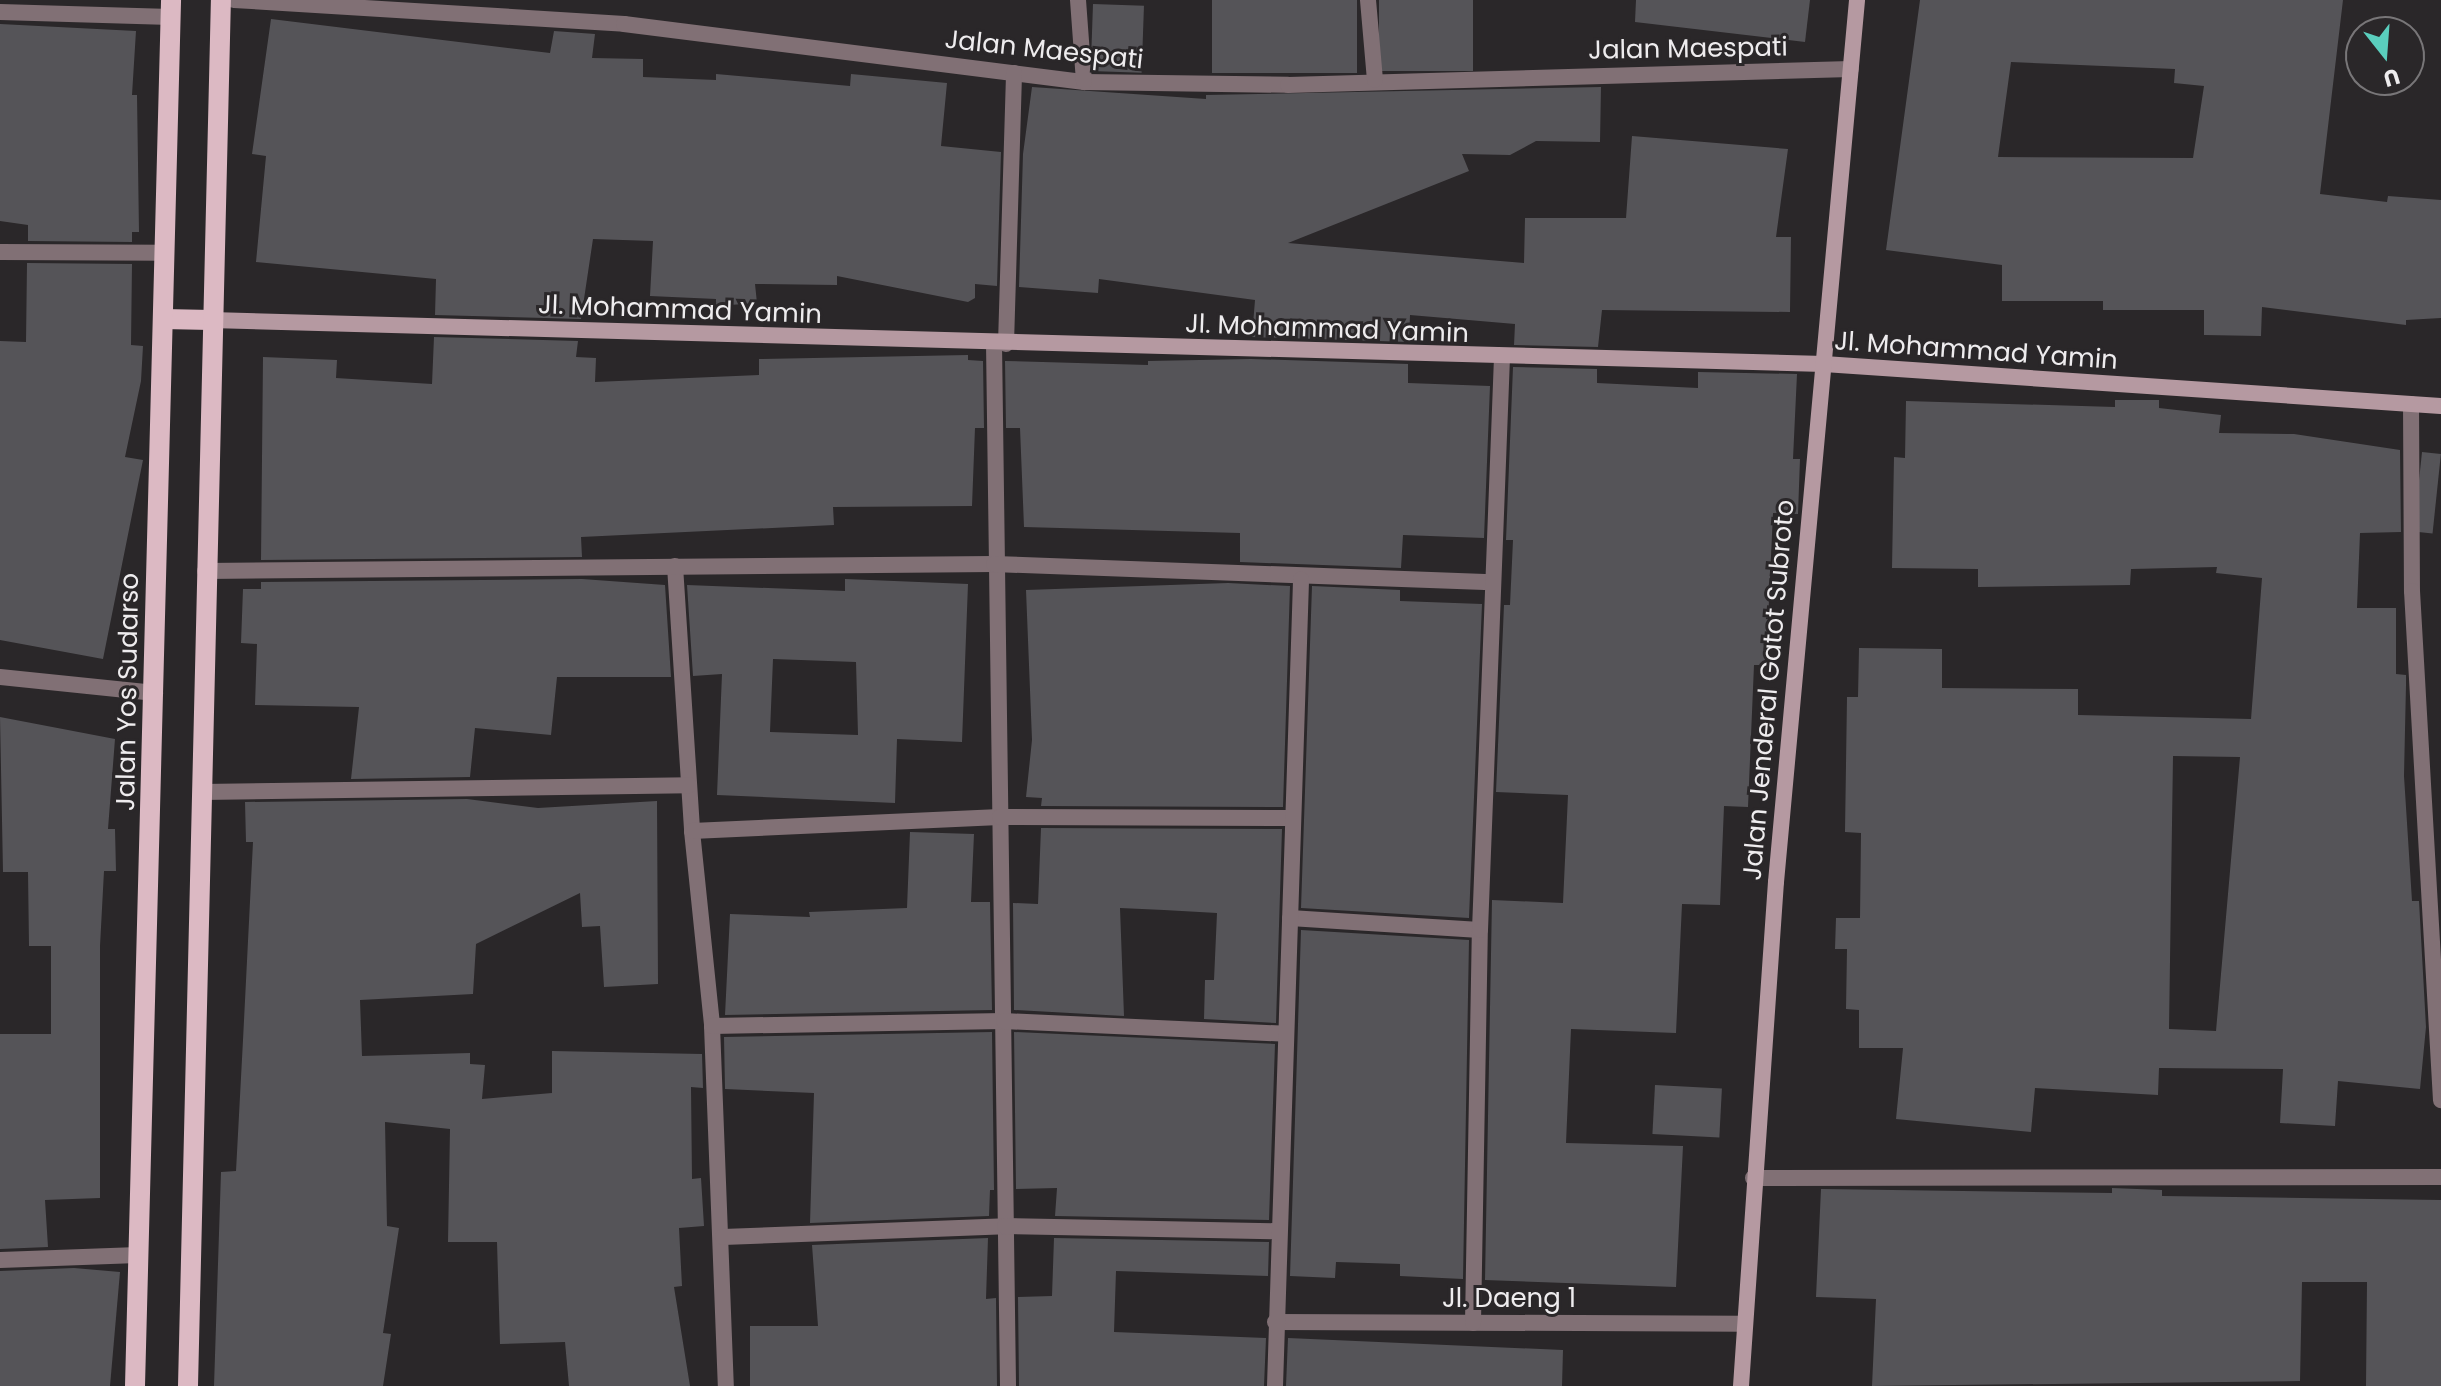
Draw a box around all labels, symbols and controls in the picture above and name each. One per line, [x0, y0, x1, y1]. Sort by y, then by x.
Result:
north arrow [2345, 16, 2425, 96]
street label: Jalan Maespati [943, 24, 1145, 76]
street label: Jalan Maespati [1588, 32, 1788, 66]
text: U [2380, 60, 2404, 95]
street label: Jl. Mohammad Yamin [538, 289, 822, 331]
street label: Jl. Mohammad Yamin [1185, 308, 1469, 350]
street label: Jl. Mohammad Yamin [1833, 326, 2119, 376]
street label: Jalan Jenderal Gatot Subroto [1737, 498, 1801, 882]
street label: Jalan Yos Sudarso [110, 573, 146, 811]
street label: Jl. Daeng 1 [1442, 1283, 1576, 1315]

